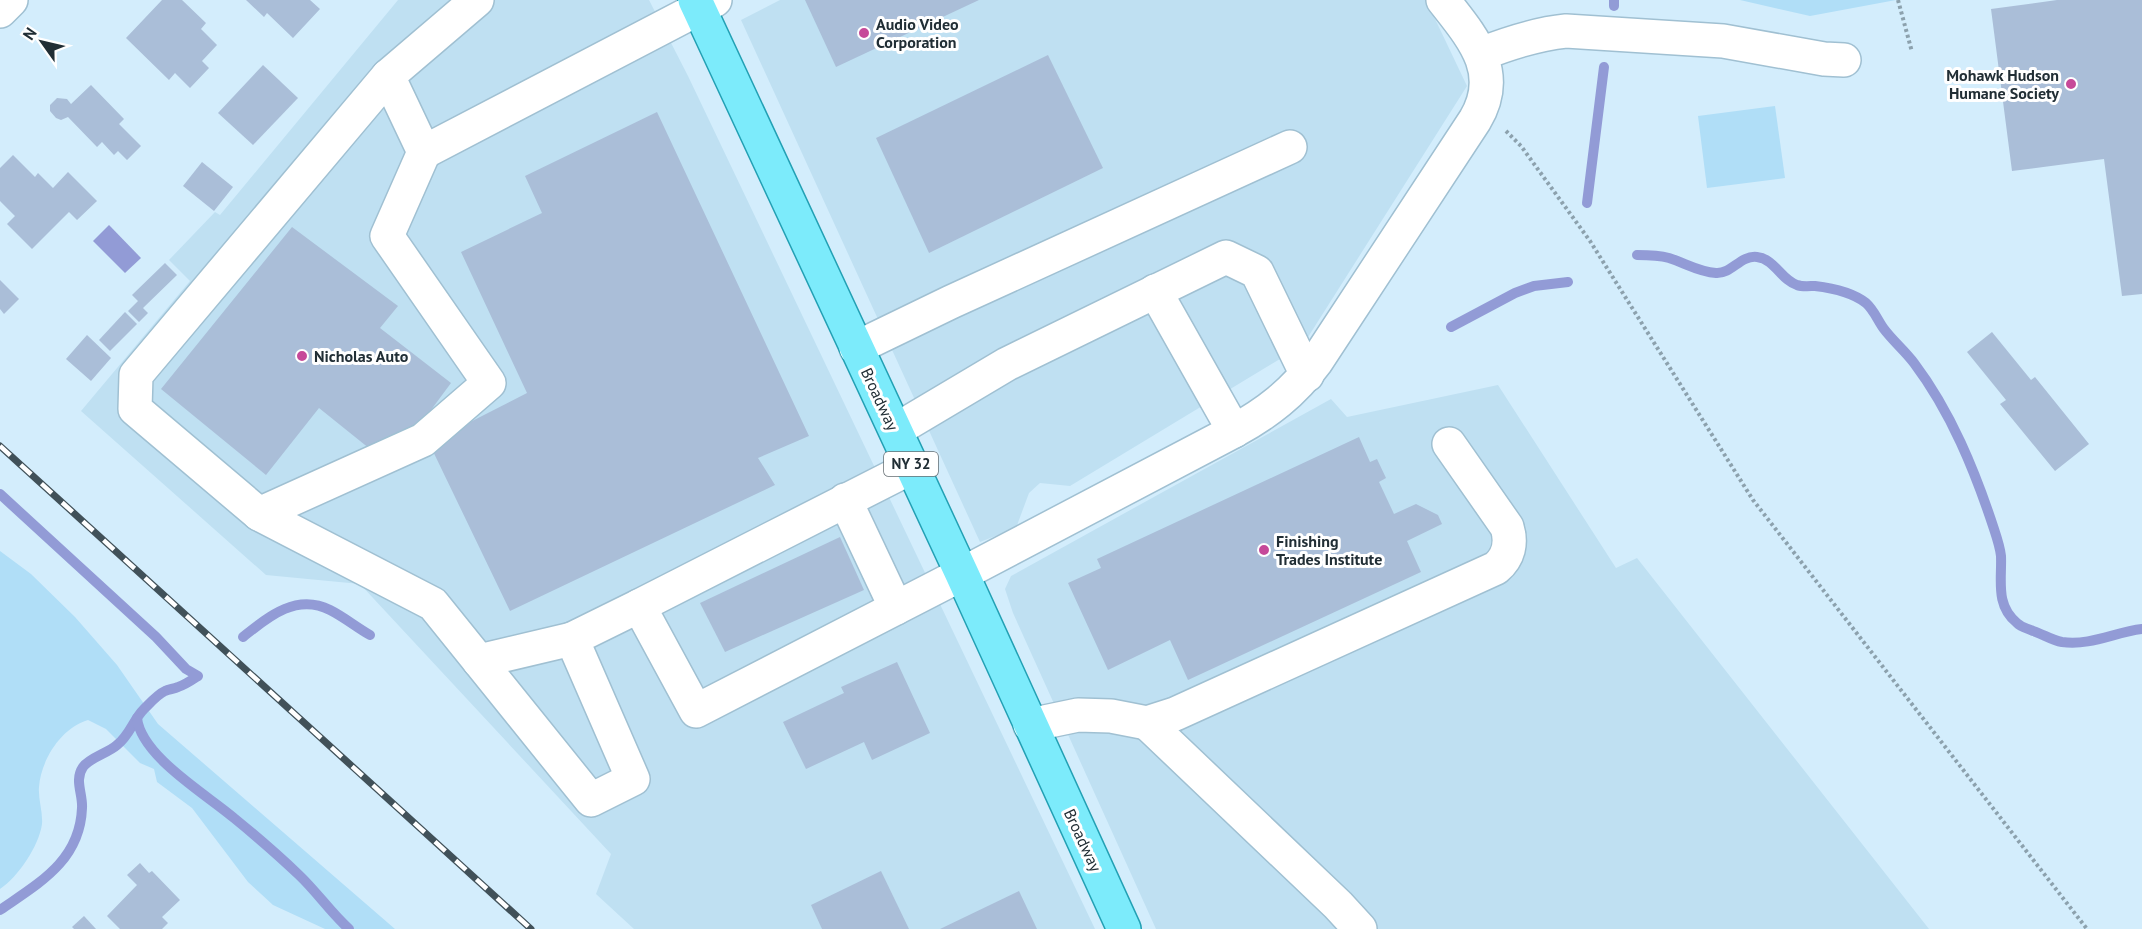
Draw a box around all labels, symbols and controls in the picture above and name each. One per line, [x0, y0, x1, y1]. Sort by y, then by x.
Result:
north arrow [12, 12, 72, 72]
place label: Audio Video Corporation [876, 14, 959, 52]
text: N [18, 24, 41, 44]
marker: Audio Video Corporation [857, 26, 871, 40]
place label: Mohawk Hudson Humane Society [1946, 65, 2059, 103]
marker: Mohawk Hudson Humane Society [2064, 77, 2078, 91]
place label: Nicholas Auto [314, 346, 409, 366]
marker: Nicholas Auto [295, 349, 309, 363]
street label: Broadway [857, 364, 903, 434]
road number: NY 32 [884, 452, 938, 476]
place label: Finishing Trades Institute [1276, 531, 1382, 569]
marker: Finishing Trades Institute [1257, 543, 1271, 557]
street label: Broadway [1060, 805, 1106, 875]

